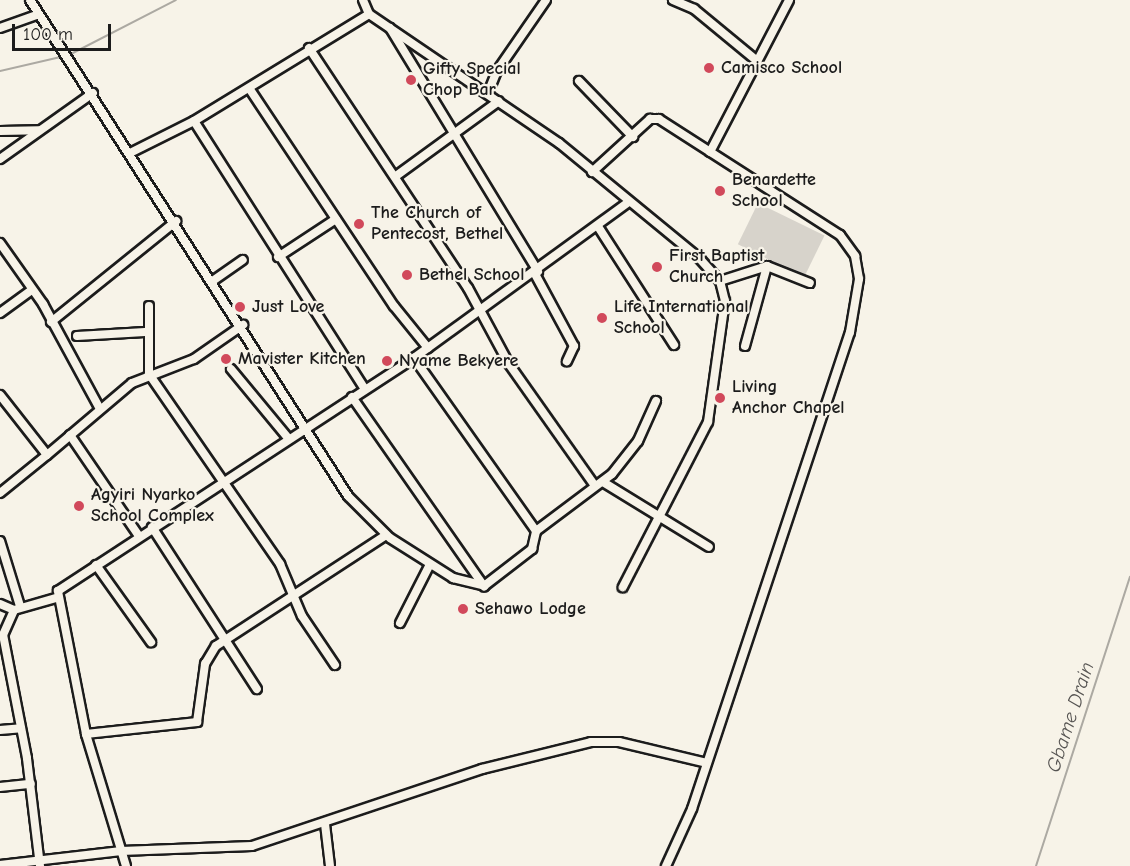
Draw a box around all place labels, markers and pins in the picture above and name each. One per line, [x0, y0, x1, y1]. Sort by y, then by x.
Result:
place label: Camisco School [721, 57, 842, 79]
place label: Gifty Special Chop Bar [423, 59, 521, 101]
marker: Camisco School [702, 61, 716, 75]
marker: Gifty Special Chop Bar [404, 73, 418, 87]
place label: Benardette School [732, 170, 816, 213]
marker: Benardette School [713, 184, 727, 198]
place label: The Church of Pentecost, Bethel [371, 203, 503, 246]
marker: The Church of Pentecost, Bethel [352, 217, 366, 231]
place label: First Baptist Church [669, 246, 764, 288]
marker: First Baptist Church [650, 260, 664, 274]
place label: Bethel School [419, 264, 524, 286]
marker: Bethel School [400, 268, 414, 282]
place label: Just Love [252, 296, 324, 318]
place label: Life International School [614, 297, 749, 340]
marker: Just Love [233, 300, 247, 314]
marker: Life International School [595, 311, 609, 325]
place label: Mavister Kitchen [238, 348, 366, 370]
place label: Nyame Bekyere [399, 350, 518, 372]
marker: Mavister Kitchen [219, 352, 233, 366]
marker: Nyame Bekyere [380, 354, 394, 368]
place label: Living Anchor Chapel [732, 377, 845, 420]
marker: Living Anchor Chapel [713, 391, 727, 405]
place label: Agyiri Nyarko School Complex [91, 485, 214, 528]
marker: Agyiri Nyarko School Complex [72, 499, 86, 513]
place label: Sehawo Lodge [475, 598, 586, 620]
marker: Sehawo Lodge [456, 602, 470, 616]

